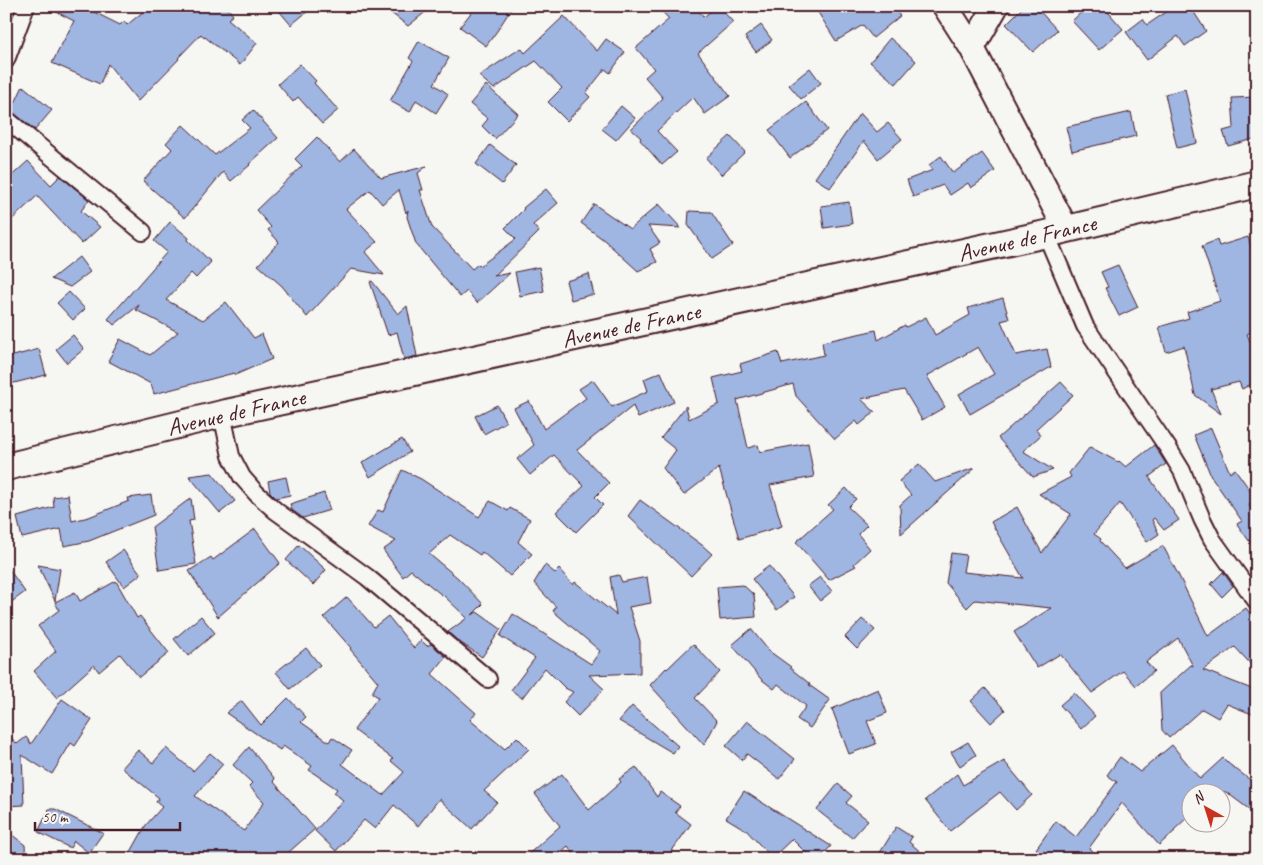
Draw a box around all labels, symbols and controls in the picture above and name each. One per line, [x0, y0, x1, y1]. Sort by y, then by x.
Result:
street label: Avenue de France [955, 207, 1101, 268]
street label: Avenue de France [559, 295, 705, 354]
street label: Avenue de France [164, 381, 310, 442]
north arrow [1180, 782, 1230, 832]
text: N [1189, 787, 1209, 808]
scale bar [35, 800, 180, 832]
text: 50 m [42, 808, 69, 827]

